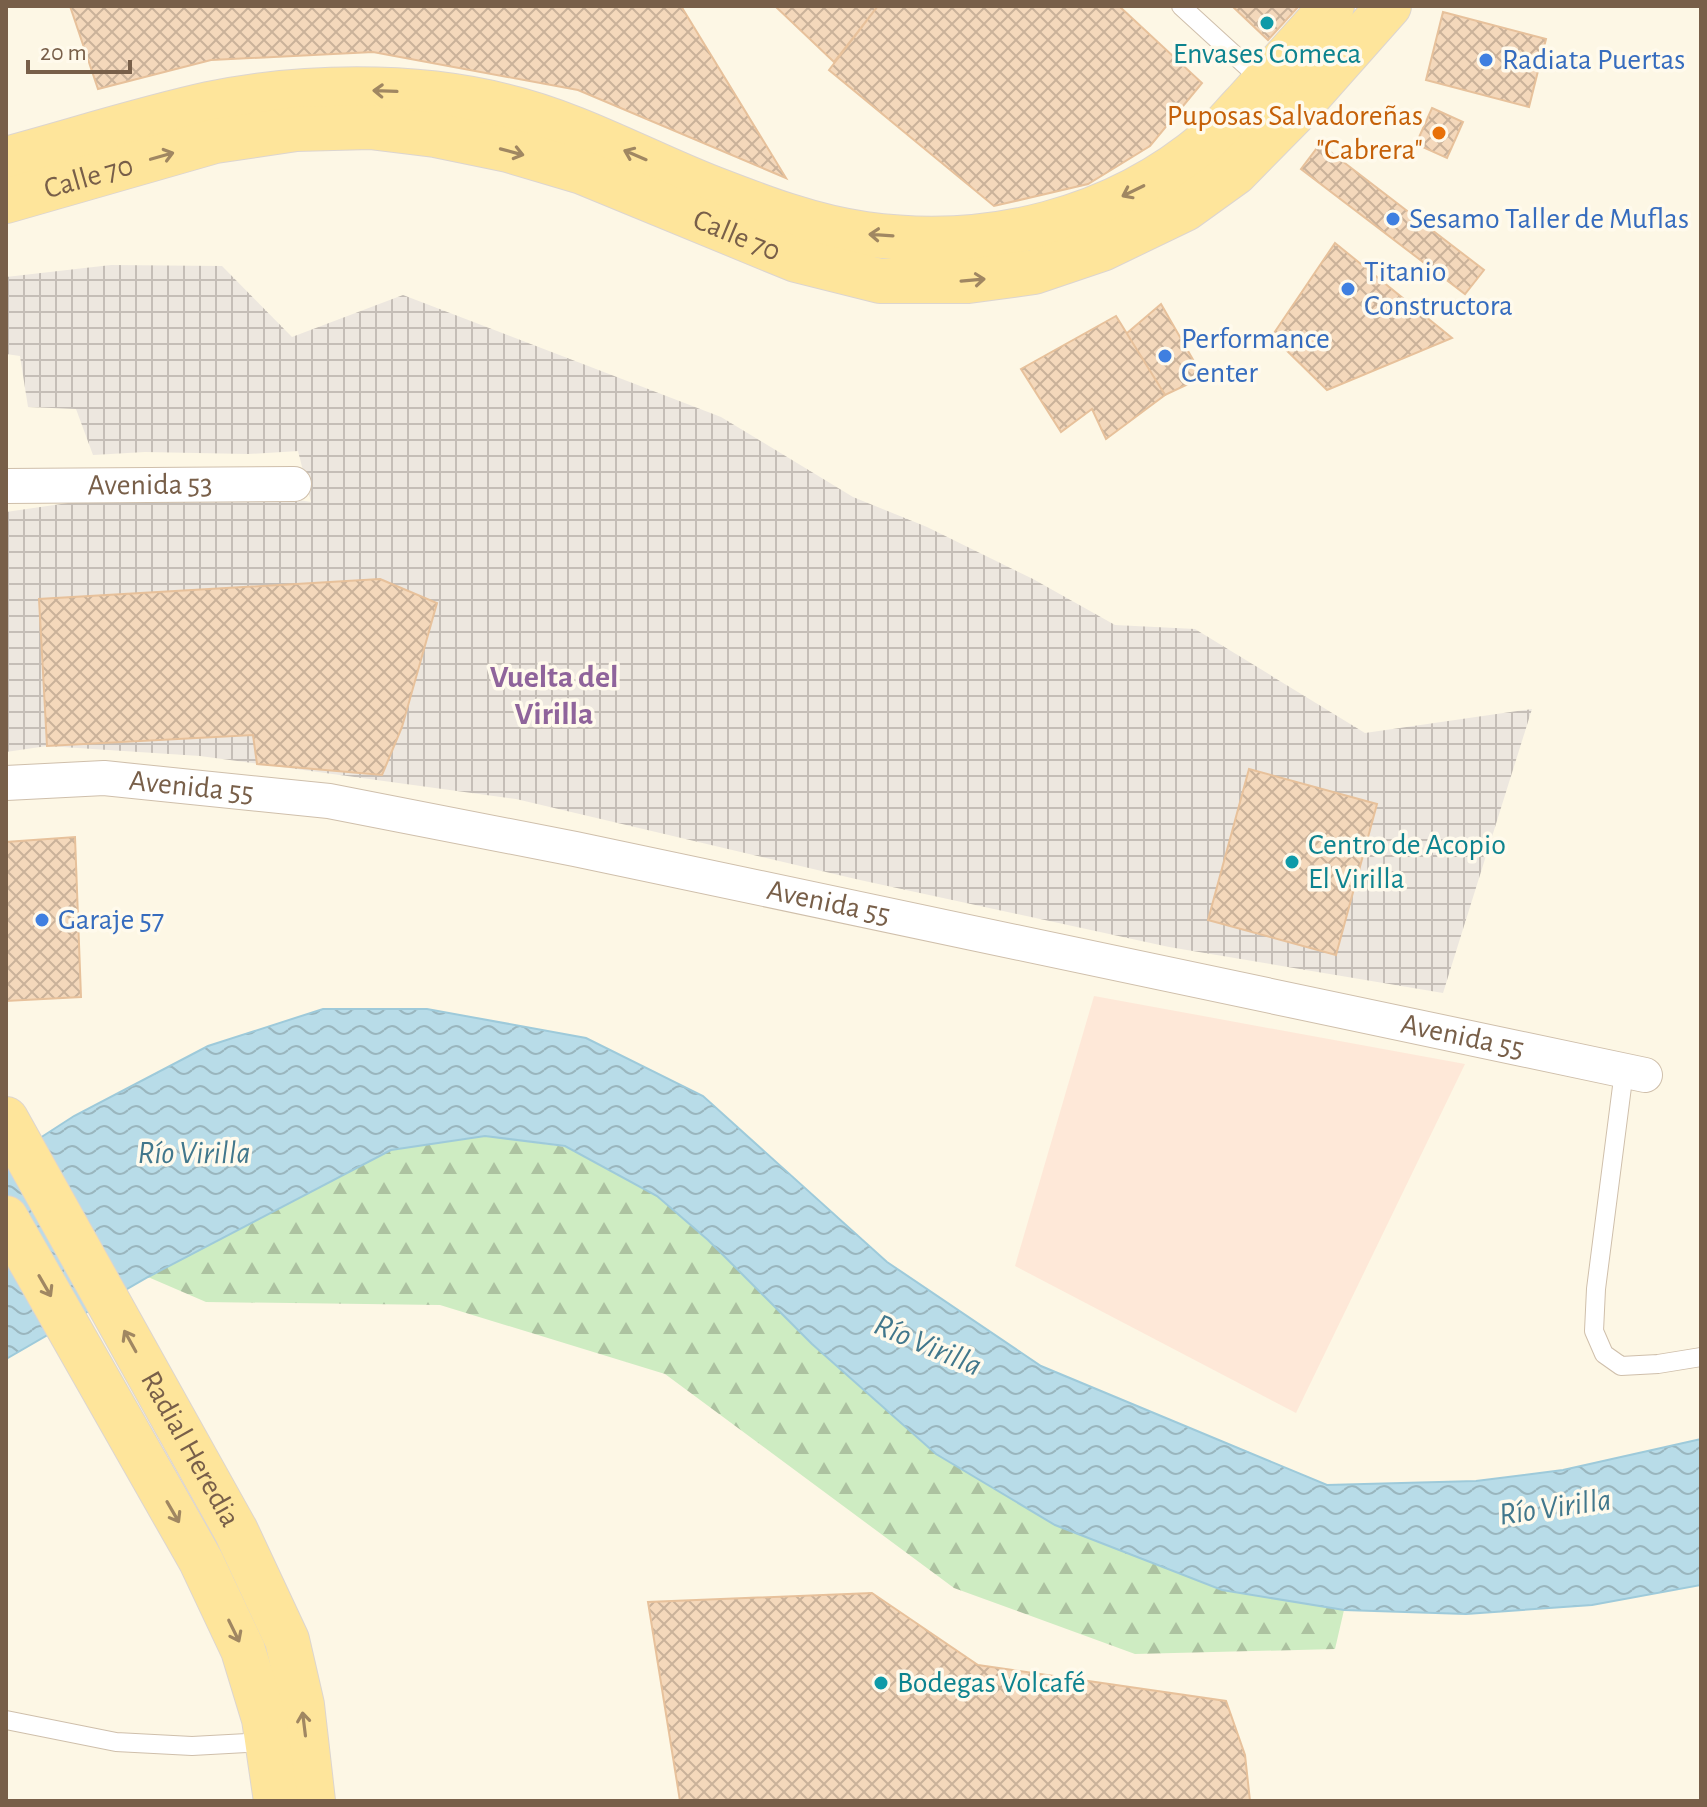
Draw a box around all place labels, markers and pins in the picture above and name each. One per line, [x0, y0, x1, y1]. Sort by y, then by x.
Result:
marker: Envases Comeca [1258, 14, 1276, 32]
place label: Envases Comeca [1173, 39, 1361, 69]
place label: Radiata Puertas [1502, 45, 1685, 75]
marker: Radiata Puertas [1477, 51, 1495, 69]
place label: Puposas Salvadoreñas "Cabrera" [1167, 101, 1423, 165]
marker: Puposas Salvadoreñas "Cabrera" [1430, 124, 1448, 142]
place label: Sesamo Taller de Muflas [1409, 204, 1689, 234]
marker: Sesamo Taller de Muflas [1384, 210, 1402, 228]
place label: Titanio Constructora [1364, 257, 1513, 321]
marker: Titanio Constructora [1339, 280, 1357, 298]
place label: Performance Center [1181, 324, 1330, 388]
marker: Performance Center [1156, 347, 1174, 365]
place label: Centro de Acopio El Virilla [1308, 830, 1506, 894]
marker: Centro de Acopio El Virilla [1283, 853, 1301, 871]
place label: Garaje 57 [58, 905, 164, 935]
marker: Garaje 57 [33, 911, 51, 929]
place label: Bodegas Volcafé [897, 1668, 1086, 1698]
marker: Bodegas Volcafé [872, 1674, 890, 1692]

